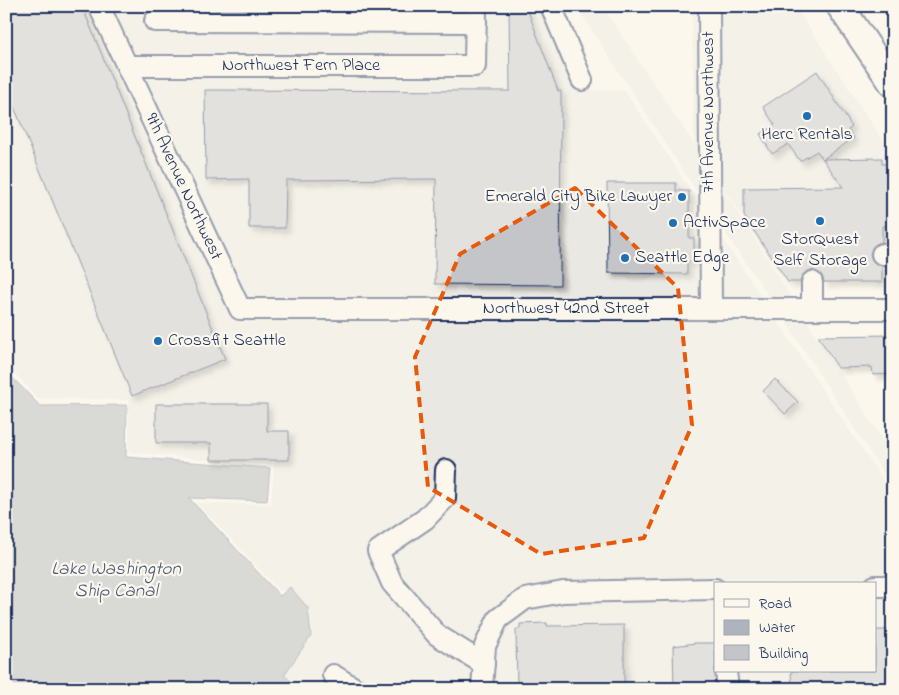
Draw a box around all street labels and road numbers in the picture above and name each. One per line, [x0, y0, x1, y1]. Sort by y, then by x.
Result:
street label: 7th Avenue Northwest [696, 31, 722, 193]
street label: Northwest Fern Place [222, 53, 381, 79]
street label: 9th Avenue Northwest [137, 109, 229, 265]
street label: Northwest 42nd Street [483, 296, 649, 322]

